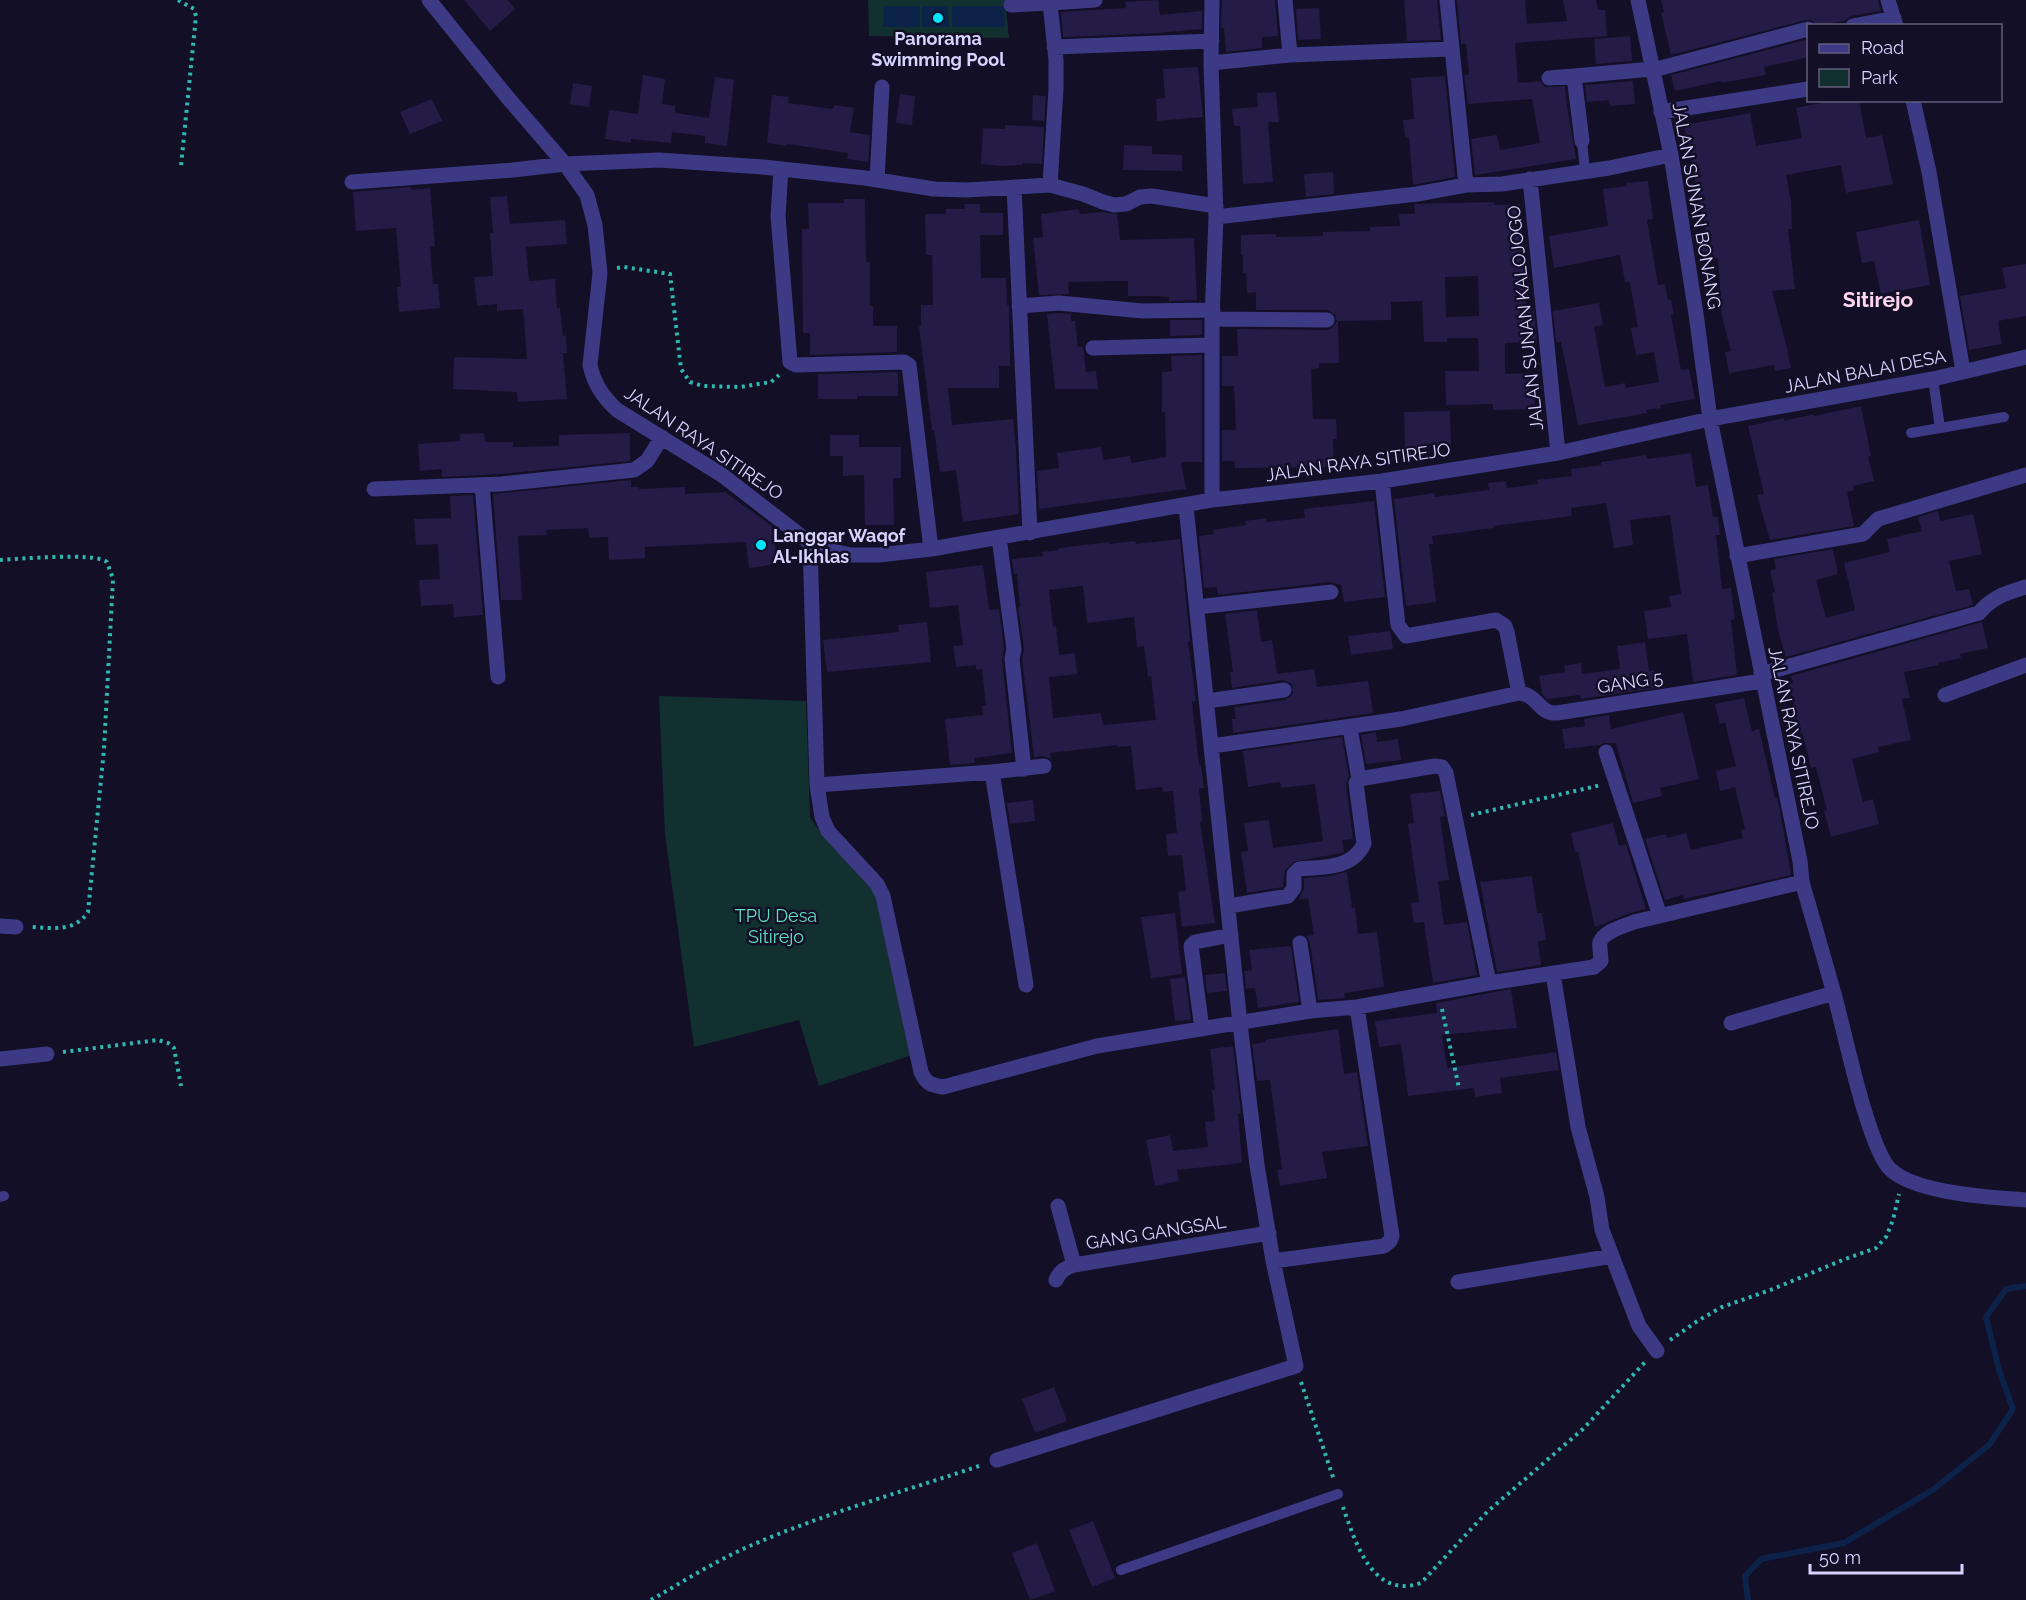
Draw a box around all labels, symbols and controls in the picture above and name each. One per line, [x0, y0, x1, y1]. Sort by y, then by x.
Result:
marker: Panorama Swimming Pool [931, 11, 945, 25]
legend [1807, 24, 2002, 102]
place label: Panorama Swimming Pool [871, 28, 1005, 70]
text: Road [1861, 37, 1904, 58]
text: Park [1861, 67, 1898, 88]
street label: JALAN SUNAN BONANG [1669, 101, 1725, 311]
street label: JALAN SUNAN KALOJOGO [1503, 204, 1547, 432]
district label: Sitirejo [1843, 287, 1913, 312]
street label: JALAN BALAI DESA [1783, 345, 1947, 397]
street label: JALAN RAYA SITIREJO [621, 382, 787, 504]
street label: JALAN RAYA SITIREJO [1264, 439, 1452, 485]
place label: Langgar Waqof Al-Ikhlas [773, 525, 907, 567]
marker: Langgar Waqof Al-Ikhlas [754, 538, 768, 552]
street label: JALAN RAYA SITIREJO [1764, 645, 1824, 831]
street label: GANG 5 [1596, 666, 1665, 698]
park label: TPU Desa Sitirejo [735, 905, 817, 947]
street label: GANG GANGSAL [1084, 1210, 1228, 1253]
scale bar [1810, 1537, 1962, 1575]
text: 50 m [1819, 1547, 1861, 1568]

